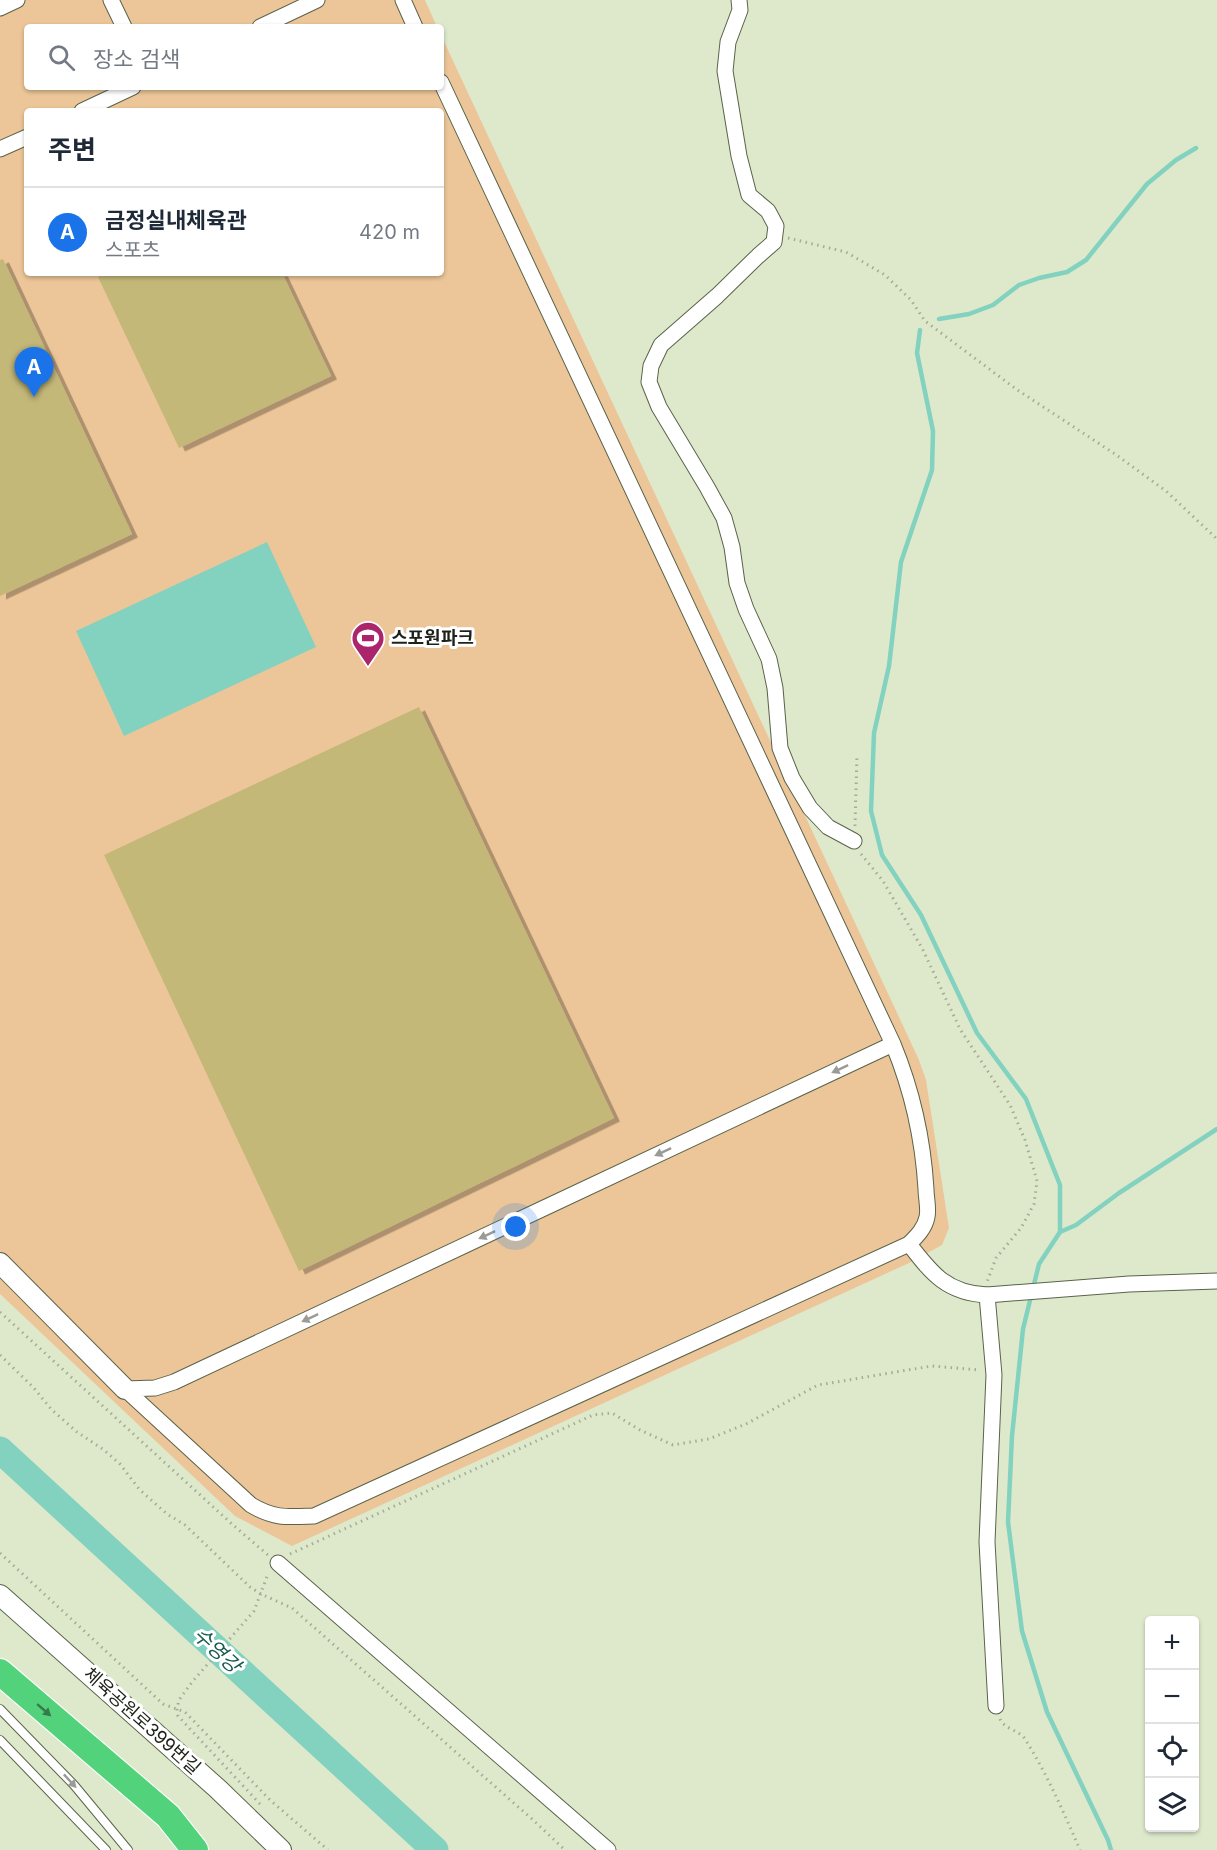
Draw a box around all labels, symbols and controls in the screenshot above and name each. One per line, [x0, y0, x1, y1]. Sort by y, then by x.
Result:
search box [24, 24, 444, 90]
icon: search [45, 41, 78, 74]
text: 장소 검색 [93, 46, 180, 72]
text: 주변 [48, 134, 96, 165]
text: 금정실내체육관 [105, 207, 247, 233]
text: A [60, 220, 75, 244]
text: 420 m [359, 220, 420, 244]
text: 스포츠 [105, 238, 160, 262]
pin: A [15, 348, 54, 397]
sports icon: 스포원파크 [350, 620, 386, 667]
place label: 스포원파크 [391, 627, 474, 648]
one-way arrow [831, 1064, 848, 1073]
one-way arrow [655, 1147, 672, 1156]
your location [501, 1212, 530, 1241]
one-way arrow [478, 1230, 495, 1239]
one-way arrow [301, 1313, 319, 1323]
map controls [1145, 1616, 1199, 1832]
button: + [1145, 1616, 1199, 1670]
water label: 수영강 [189, 1622, 247, 1679]
street label: 체육공원로399번길 [80, 1663, 205, 1778]
button: − [1145, 1670, 1199, 1724]
one-way arrow [36, 1703, 51, 1716]
button: locate [1145, 1724, 1199, 1778]
one-way arrow [63, 1774, 77, 1788]
button: layers [1145, 1778, 1199, 1832]

